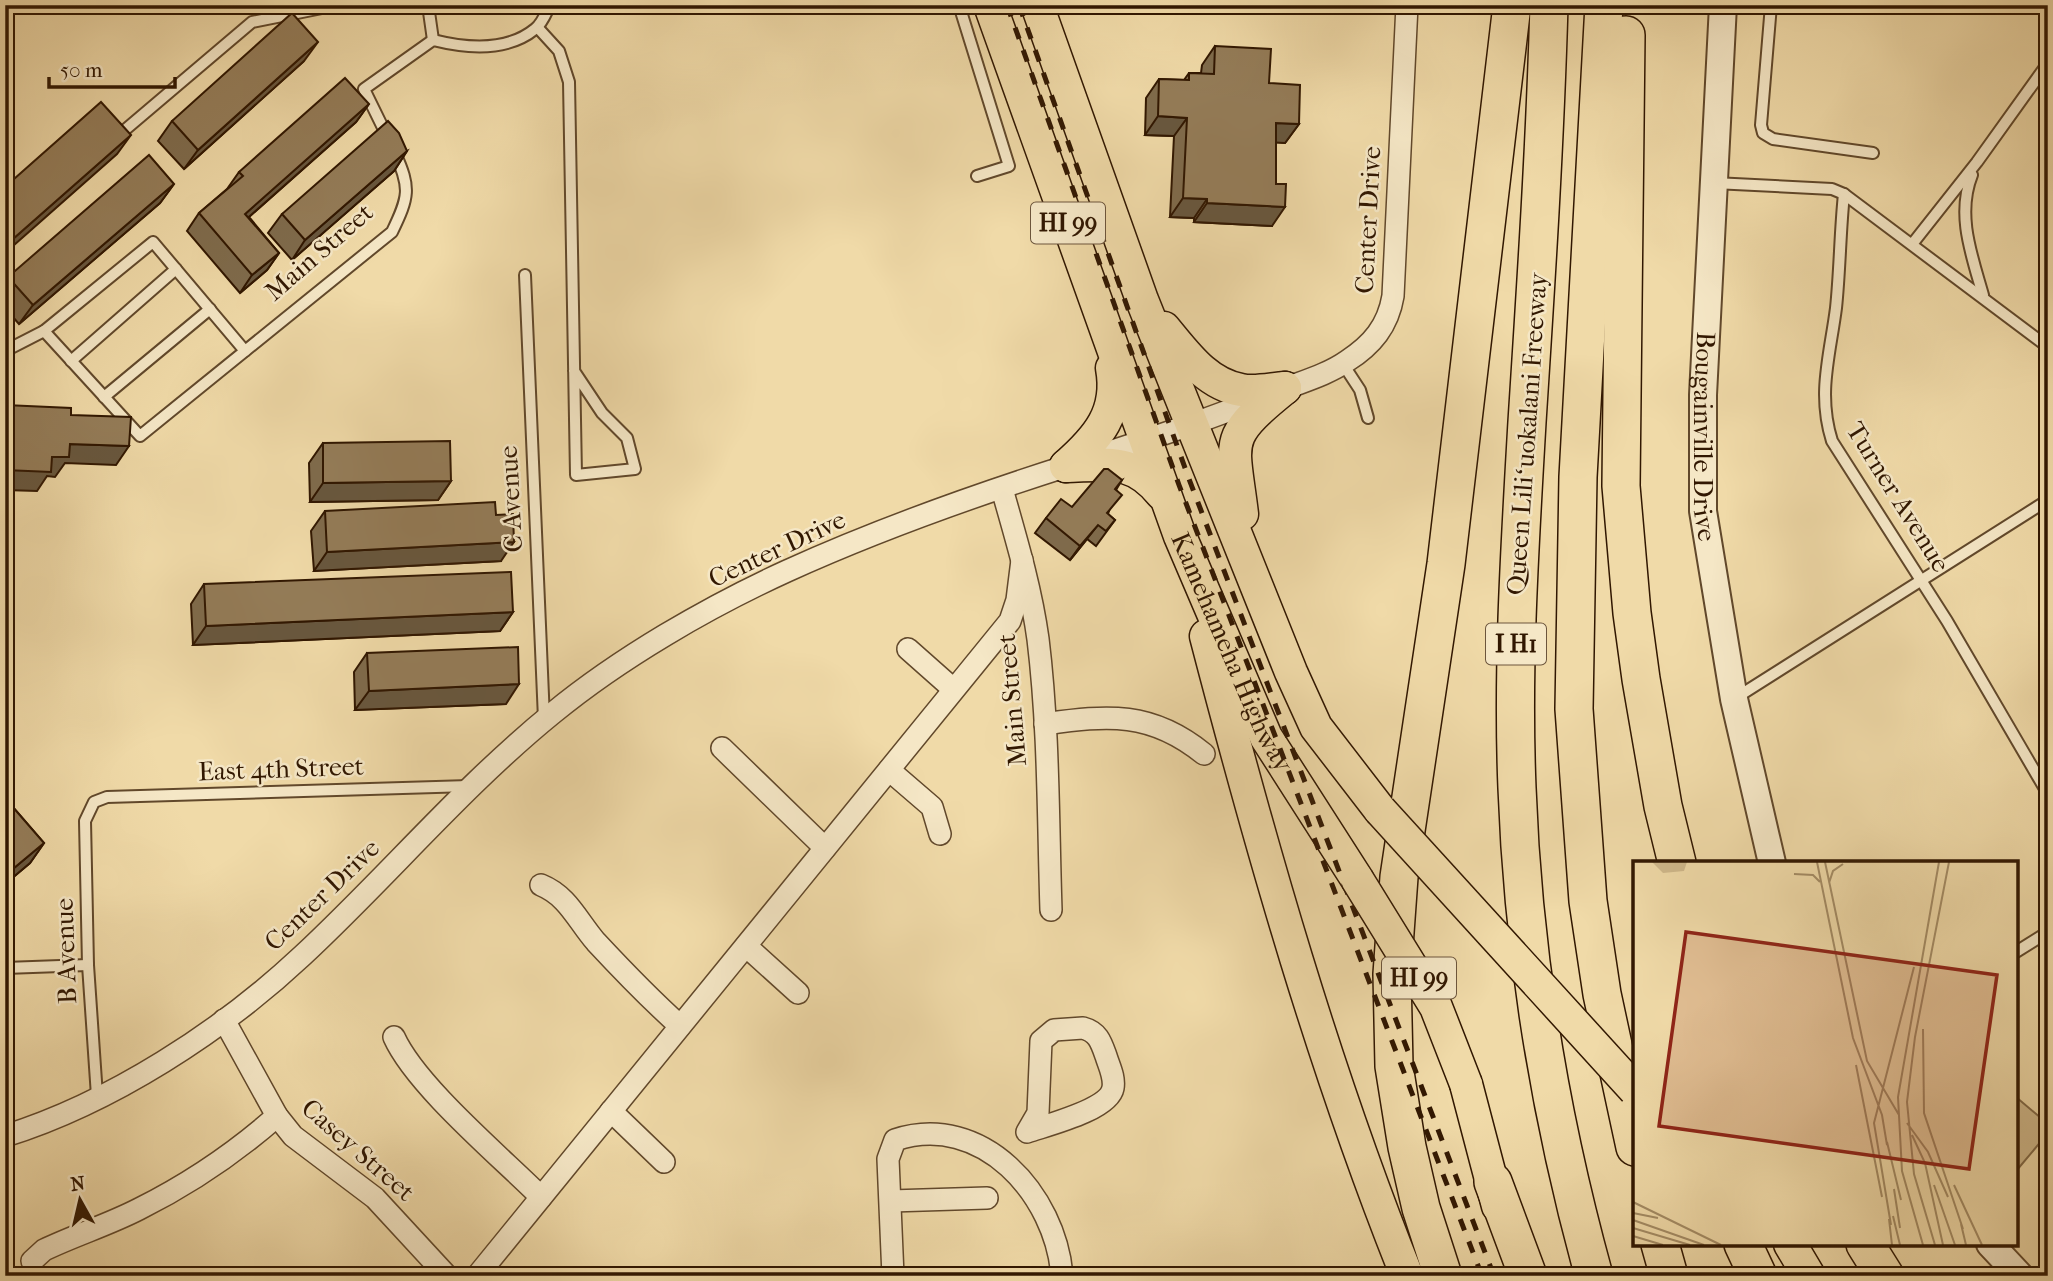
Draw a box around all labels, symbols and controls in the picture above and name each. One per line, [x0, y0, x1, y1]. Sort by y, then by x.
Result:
scale bar [49, 46, 175, 90]
text: 50 m [60, 58, 103, 82]
street label: Center Drive [1349, 145, 1387, 294]
street label: Main Street [259, 196, 380, 307]
road number: HI 99 [1031, 202, 1105, 244]
street label: Queen Liliʻuokalani Freeway [1500, 271, 1554, 596]
street label: Bougainville Drive [1687, 331, 1723, 544]
street label: Turner Avenue [1840, 416, 1957, 578]
street label: C Avenue [493, 445, 529, 553]
street label: Center Drive [704, 504, 851, 594]
street label: Kamehameha Highway [1165, 527, 1300, 778]
road number: I H1 [1486, 624, 1546, 664]
street label: Main Street [991, 632, 1033, 767]
street label: East 4th Street [198, 751, 365, 787]
street label: Center Drive [258, 833, 386, 957]
inset map [1633, 861, 2018, 1246]
street label: B Avenue [49, 897, 83, 1005]
road number: HI 99 [1382, 958, 1456, 998]
street label: Casey Street [295, 1092, 421, 1208]
north arrow [46, 1166, 116, 1236]
text: N [69, 1172, 87, 1196]

